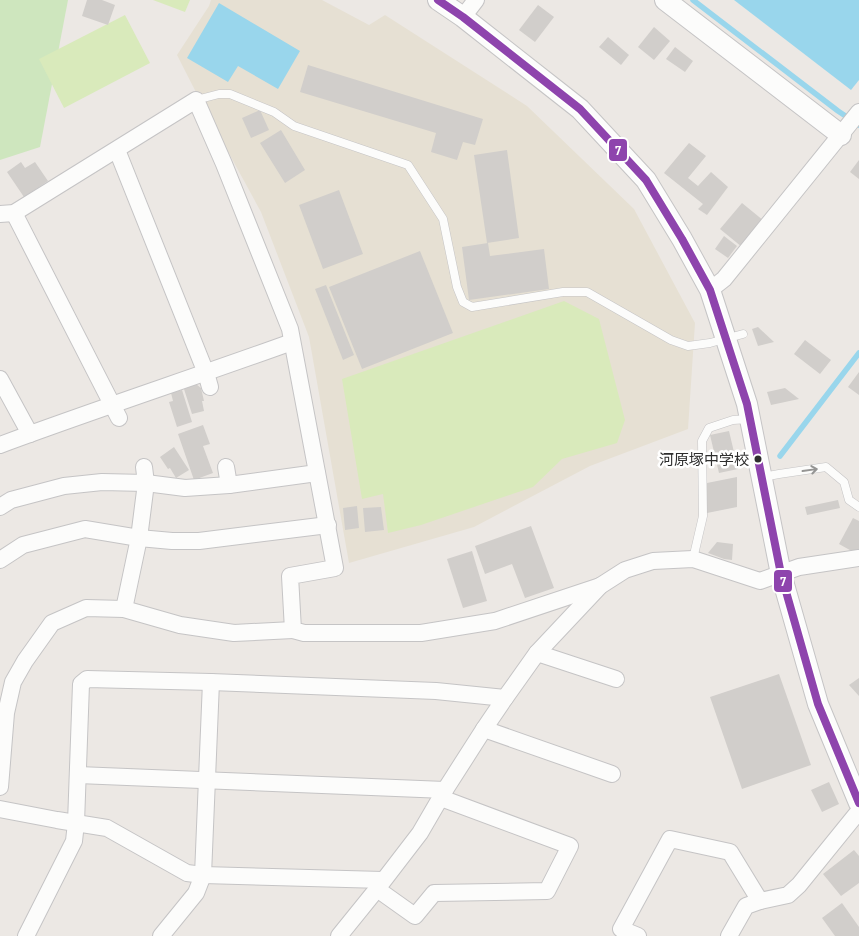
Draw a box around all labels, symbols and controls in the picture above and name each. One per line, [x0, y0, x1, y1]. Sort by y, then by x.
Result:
line badge: 7 [608, 138, 628, 162]
text: 7 [615, 142, 622, 159]
place label: 河原塚中学校 [659, 451, 749, 470]
marker: 河原塚中学校 [753, 454, 763, 464]
one-way arrow [801, 465, 817, 475]
line badge: 7 [773, 569, 793, 593]
text: 7 [780, 573, 787, 590]

